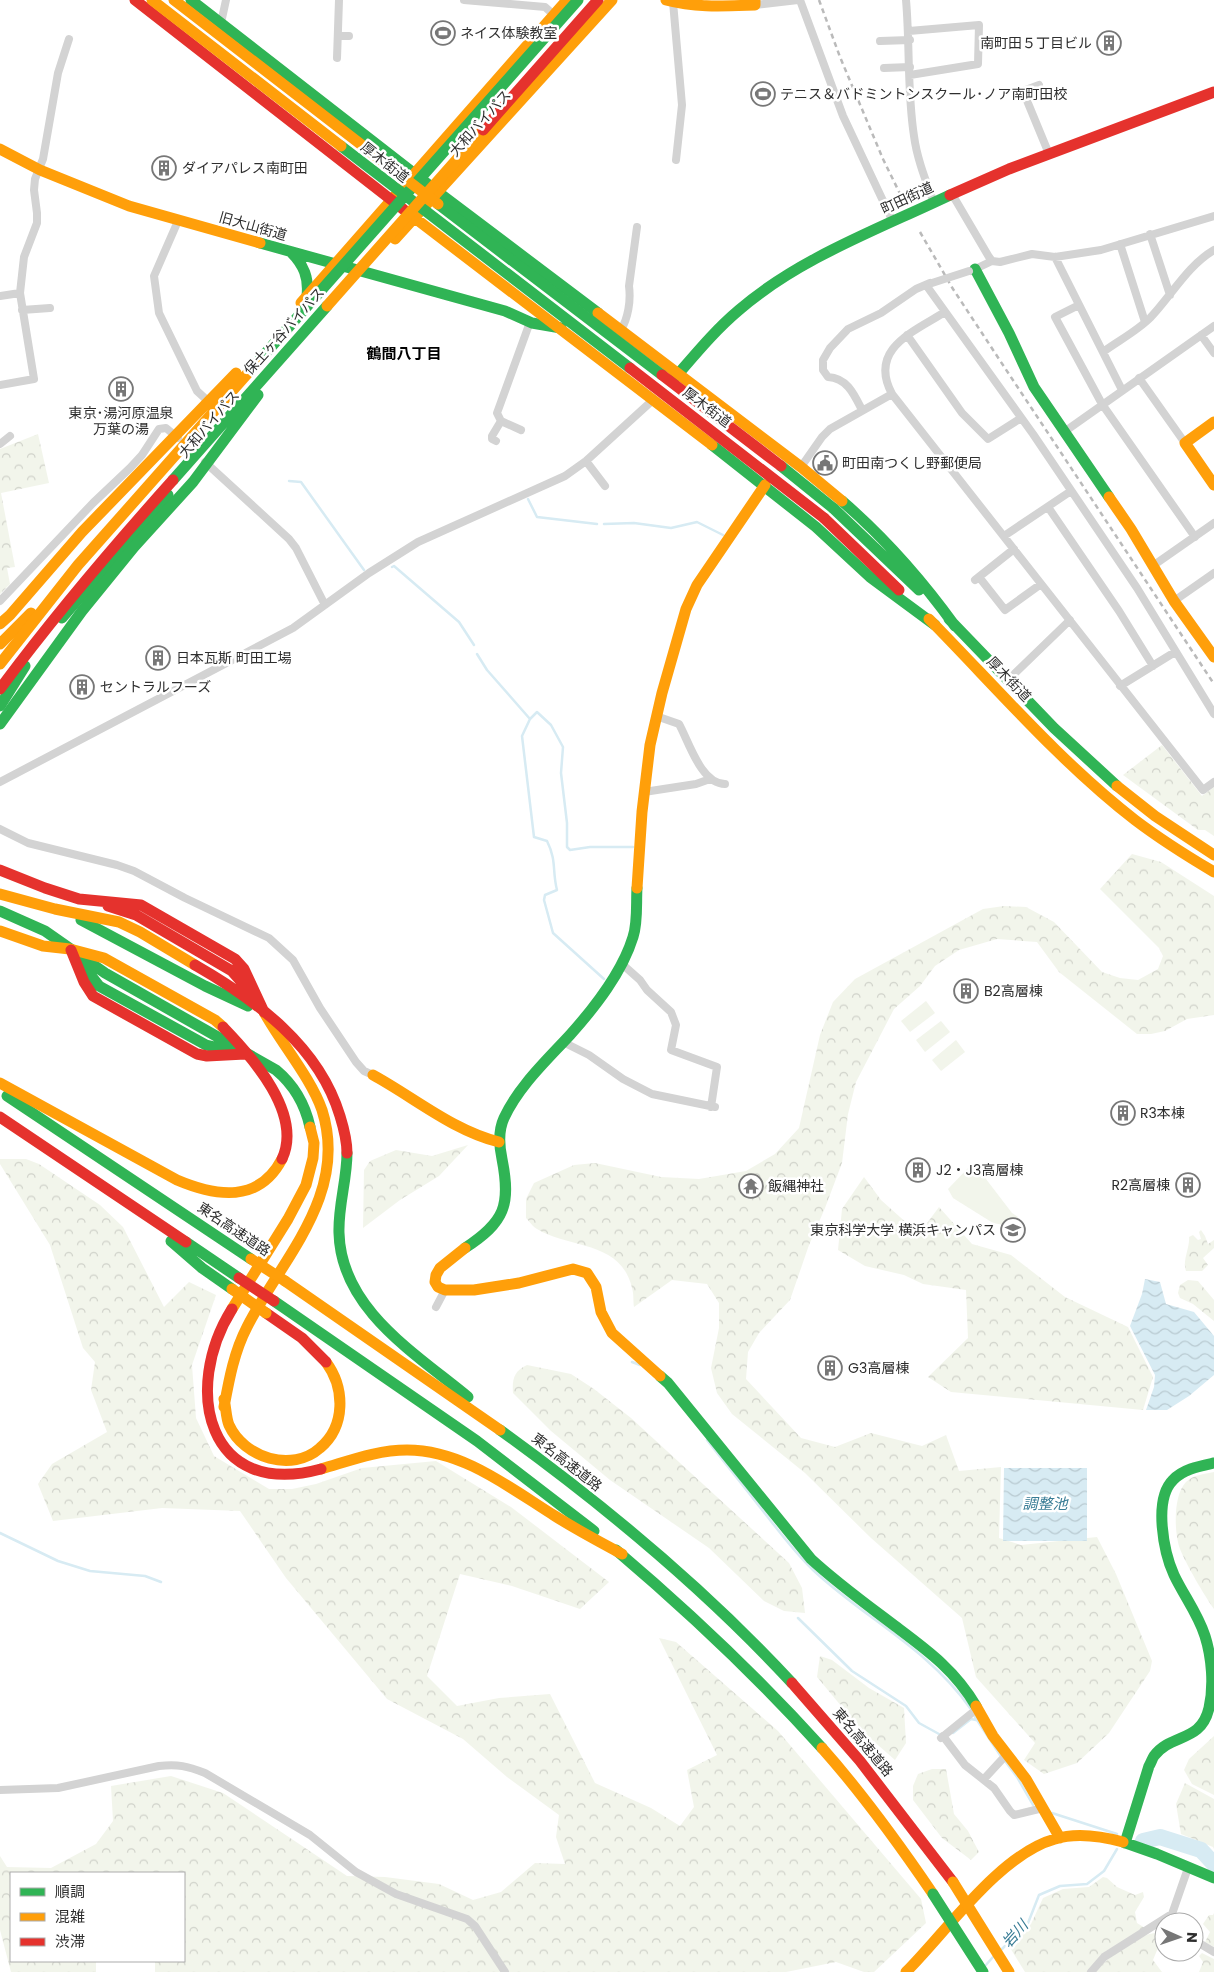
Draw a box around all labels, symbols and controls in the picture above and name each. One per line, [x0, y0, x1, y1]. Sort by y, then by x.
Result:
sports icon: ネイス体験教室 [430, 20, 456, 46]
place label: ネイス体験教室 [460, 23, 558, 43]
building icon: 南町田５丁目ビル [1096, 30, 1122, 56]
place label: 南町田５丁目ビル [980, 33, 1092, 53]
sports icon: テニス＆バドミントンスクール･ノア南町田校 [750, 81, 776, 107]
place label: テニス＆バドミントンスクール･ノア南町田校 [780, 84, 1067, 104]
street label: 大和バイパス [445, 85, 515, 161]
street label: 厚木街道 [357, 137, 413, 187]
building icon: ダイアパレス南町田 [151, 155, 177, 181]
place label: ダイアパレス南町田 [182, 158, 308, 178]
street label: 町田街道 [877, 177, 937, 219]
street label: 旧大山街道 [217, 207, 289, 245]
street label: 保土ヶ谷バイパス [239, 283, 329, 379]
district label: 鶴間八丁目 [366, 343, 442, 364]
building icon: 東京･湯河原温泉 万葉の湯 [108, 376, 134, 402]
street label: 厚木街道 [679, 382, 735, 432]
street label: 大和バイパス [174, 386, 244, 462]
place label: 東京･湯河原温泉 万葉の湯 [69, 403, 174, 439]
public building icon: 町田南つくし野郵便局 [812, 450, 838, 476]
place label: 町田南つくし野郵便局 [842, 453, 982, 473]
building icon: 日本瓦斯 町田工場 [145, 645, 171, 671]
place label: 日本瓦斯 町田工場 [176, 648, 292, 668]
street label: 厚木街道 [982, 652, 1036, 706]
building icon: セントラルフーズ [69, 674, 95, 700]
place label: セントラルフーズ [100, 677, 211, 697]
building icon: B2高層棟 [953, 978, 979, 1004]
place label: B2高層棟 [984, 981, 1043, 1001]
building icon: R3本棟 [1110, 1100, 1136, 1126]
place label: R3本棟 [1140, 1103, 1185, 1123]
building icon: J2・J3高層棟 [905, 1157, 931, 1183]
place label: J2・J3高層棟 [936, 1160, 1023, 1180]
building icon: R2高層棟 [1175, 1172, 1201, 1198]
temple icon: 飯縄神社 [738, 1173, 764, 1199]
place label: R2高層棟 [1111, 1175, 1170, 1195]
place label: 飯縄神社 [768, 1176, 824, 1196]
street label: 東名高速道路 [194, 1197, 274, 1261]
school or university icon: 東京科学大学 横浜キャンパス [1000, 1217, 1026, 1243]
place label: 東京科学大学 横浜キャンパス [810, 1220, 996, 1240]
building icon: G3高層棟 [817, 1355, 843, 1381]
place label: G3高層棟 [848, 1358, 909, 1378]
street label: 東名高速道路 [528, 1428, 606, 1496]
water label: 調整池 [1022, 1493, 1069, 1514]
street label: 東名高速道路 [828, 1703, 898, 1781]
legend [10, 1872, 185, 1962]
text: 順調 [55, 1881, 85, 1902]
text: 混雑 [55, 1906, 85, 1927]
north arrow [1154, 1912, 1204, 1962]
water label: 岩川 [997, 1914, 1034, 1952]
text: 渋滞 [55, 1931, 85, 1952]
text: N [1182, 1932, 1202, 1943]

